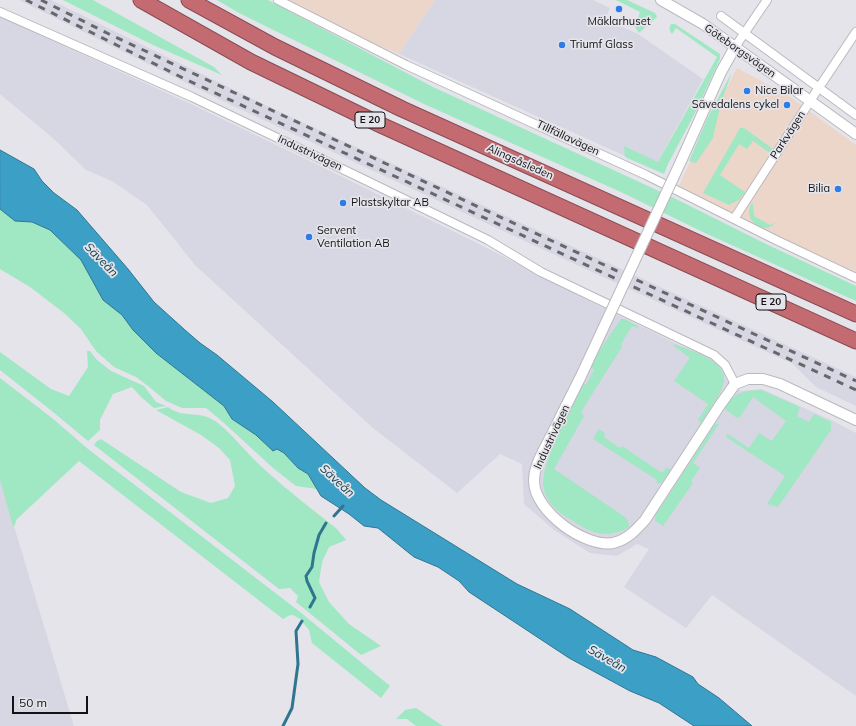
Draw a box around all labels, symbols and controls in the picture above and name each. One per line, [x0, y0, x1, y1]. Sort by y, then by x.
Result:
marker: Mäklarhuset [614, 4, 624, 14]
place label: Mäklarhuset [588, 15, 650, 29]
street label: Göteborgsvägen [702, 21, 778, 81]
place label: Triumf Glass [570, 38, 633, 52]
marker: Triumf Glass [557, 40, 567, 50]
place label: Nice Bilar [755, 84, 803, 98]
marker: Nice Bilar [742, 86, 752, 96]
place label: Sävedalens cykel [692, 98, 779, 112]
marker: Sävedalens cykel [782, 100, 792, 110]
street label: Parkvägen [768, 109, 808, 161]
road number: E 20 [355, 112, 385, 128]
street label: Tillfällavägen [534, 118, 602, 158]
street label: Industrivägen [276, 132, 344, 174]
street label: Alingsåsleden [485, 141, 555, 183]
place label: Bilia [808, 182, 830, 196]
marker: Bilia [833, 184, 843, 194]
place label: Plastskyltar AB [351, 196, 429, 210]
marker: Plastskyltar AB [338, 198, 348, 208]
place label: Servent Ventilation AB [317, 224, 390, 250]
marker: Servent Ventilation AB [304, 232, 314, 242]
water label: Säveån [81, 240, 121, 280]
road number: E 20 [756, 294, 786, 310]
street label: Industrivägen [531, 403, 573, 471]
water label: Säveån [317, 462, 357, 500]
water label: Säveån [585, 642, 629, 676]
scale bar [14, 688, 90, 714]
text: 50 m [19, 695, 47, 710]

